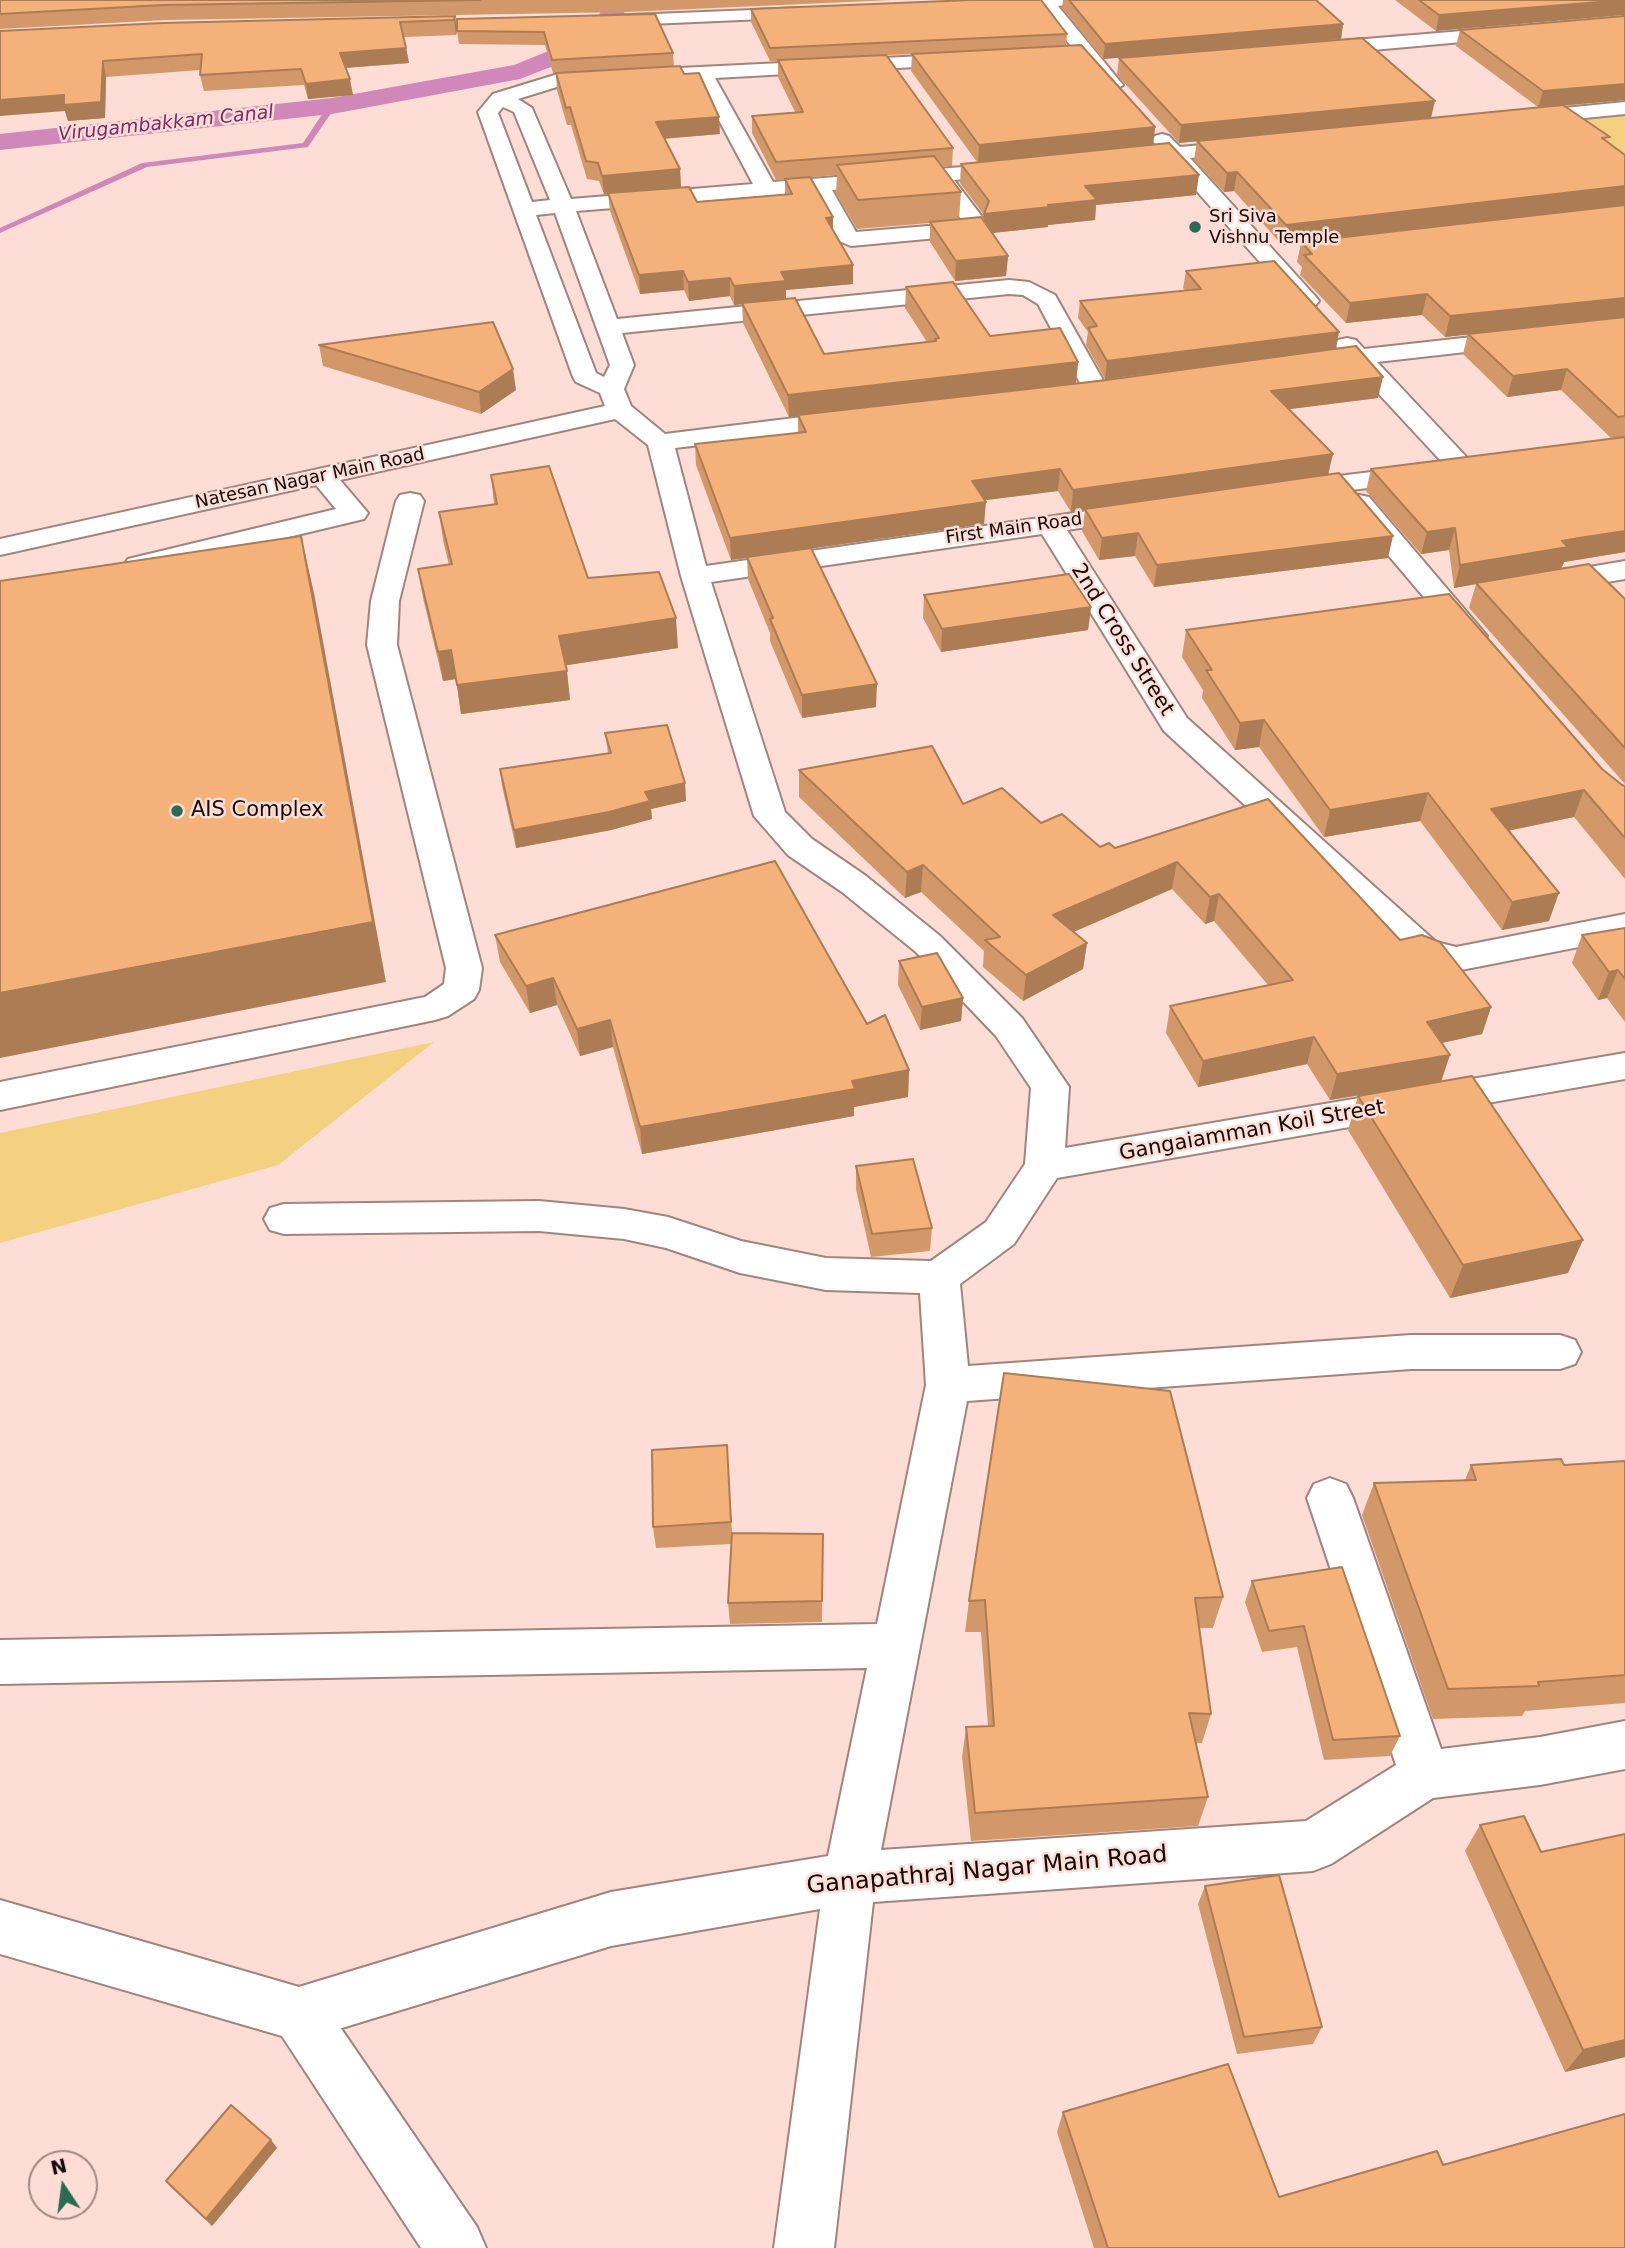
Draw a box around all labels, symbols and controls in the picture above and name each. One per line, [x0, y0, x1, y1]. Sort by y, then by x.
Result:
water label: Virugambakkam Canal [57, 101, 275, 147]
place label: Sri Siva Vishnu Temple [1209, 206, 1339, 248]
marker: Sri Siva Vishnu Temple [1187, 219, 1203, 235]
street label: Natesan Nagar Main Road [193, 444, 427, 514]
street label: First Main Road [944, 509, 1084, 549]
street label: 2nd Cross Street [1065, 559, 1179, 721]
place label: AIS Complex [191, 798, 324, 824]
marker: AIS Complex [169, 803, 185, 819]
street label: Gangaiamman Koil Street [1117, 1095, 1387, 1167]
street label: Ganapathraj Nagar Main Road [805, 1841, 1169, 1901]
north arrow [28, 2150, 98, 2220]
text: N [49, 2154, 69, 2179]

